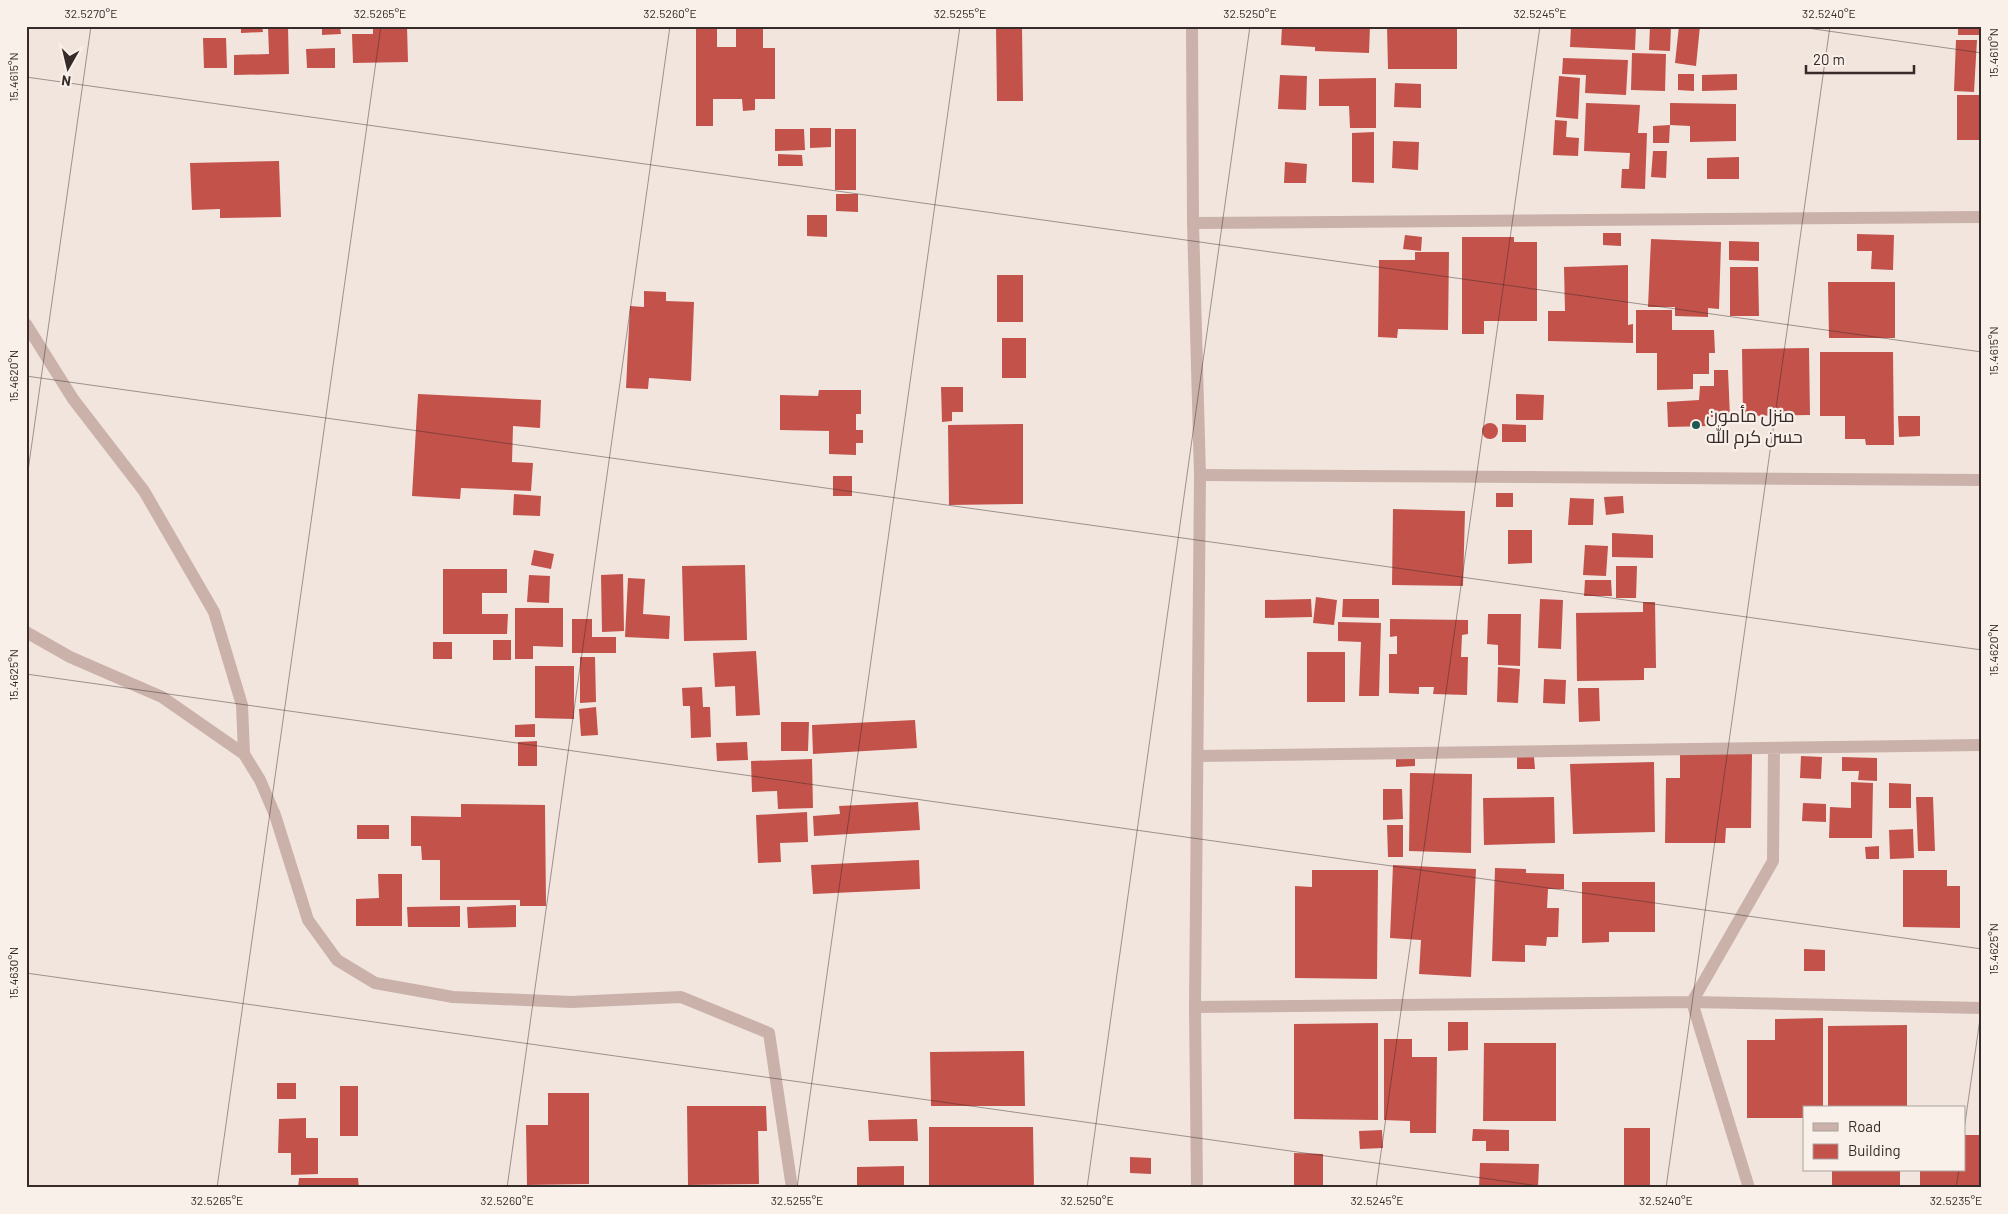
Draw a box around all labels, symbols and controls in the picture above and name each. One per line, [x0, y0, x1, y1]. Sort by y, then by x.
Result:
text: 32.5270°E [65, 6, 117, 20]
text: 32.5265°E [354, 6, 406, 20]
text: 32.5260°E [643, 6, 697, 20]
text: 32.5255°E [934, 6, 986, 20]
text: 32.5250°E [1223, 6, 1277, 20]
text: 32.5245°E [1513, 6, 1567, 20]
text: 32.5240°E [1802, 6, 1856, 20]
text: 15.4610°N [1986, 28, 2000, 78]
north arrow [42, 42, 92, 92]
scale bar [1806, 42, 1913, 74]
text: 20 m [1813, 50, 1845, 68]
text: 15.4615°N [6, 52, 20, 102]
text: N [60, 72, 72, 90]
text: 15.4615°N [1986, 326, 2000, 376]
text: 15.4620°N [6, 350, 20, 402]
place label: منزل مأمون حسن كرم الله [1706, 404, 1803, 449]
marker: منزل مأمون حسن كرم الله [1690, 419, 1702, 431]
text: 15.4620°N [1986, 624, 2000, 676]
text: 15.4625°N [6, 649, 20, 701]
text: 15.4625°N [1986, 923, 2000, 975]
text: 15.4630°N [6, 947, 20, 999]
legend [1803, 1106, 1966, 1172]
text: Road [1848, 1117, 1881, 1135]
text: Building [1848, 1141, 1901, 1159]
text: 32.5265°E [191, 1193, 243, 1207]
text: 32.5260°E [480, 1193, 534, 1207]
text: 32.5255°E [771, 1193, 823, 1207]
text: 32.5250°E [1060, 1193, 1114, 1207]
text: 32.5245°E [1350, 1193, 1404, 1207]
text: 32.5240°E [1639, 1193, 1693, 1207]
text: 32.5235°E [1930, 1193, 1982, 1207]

